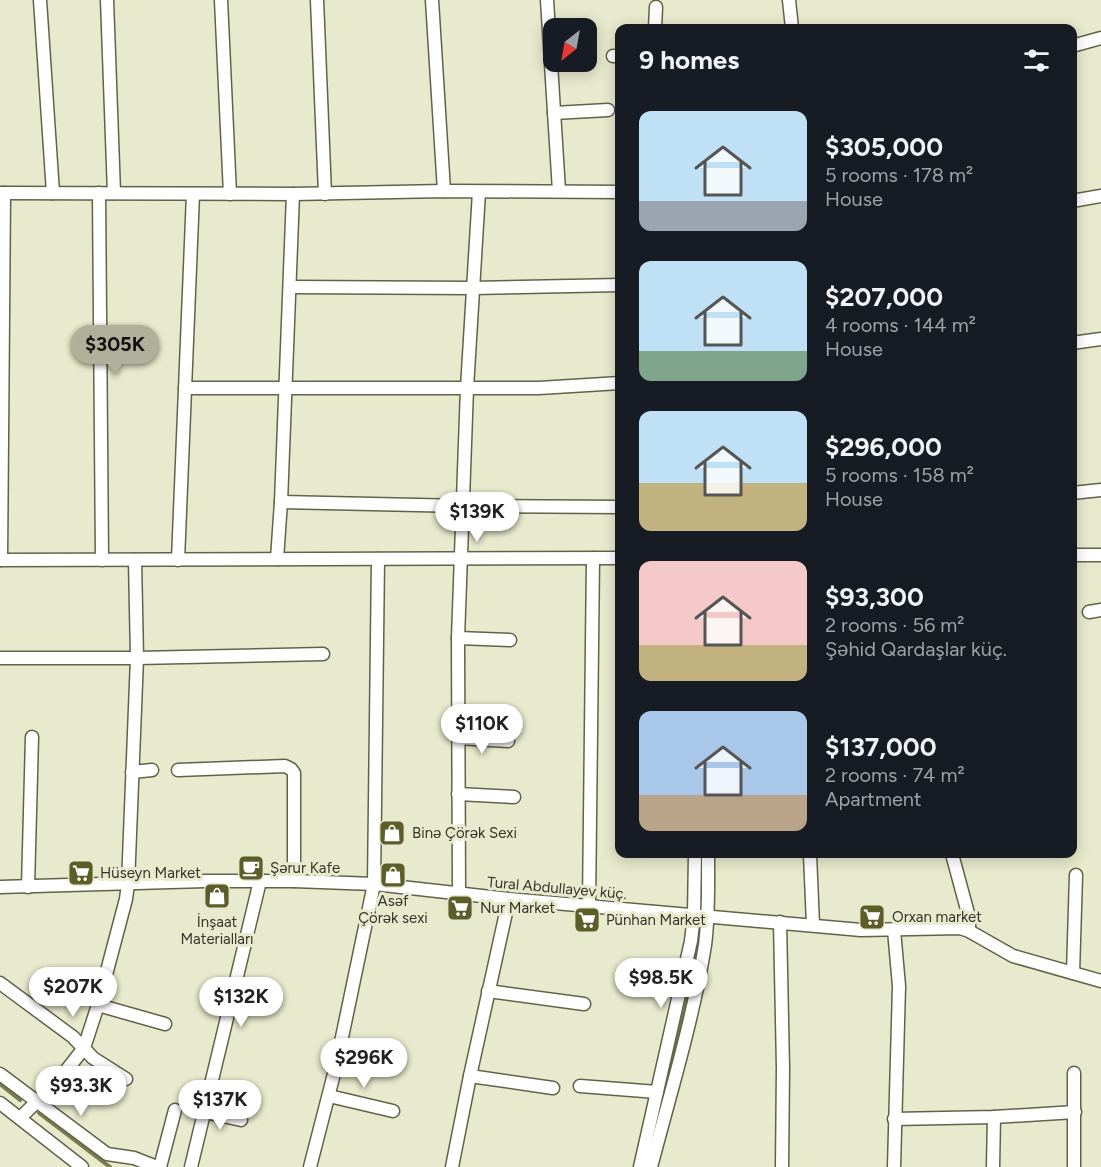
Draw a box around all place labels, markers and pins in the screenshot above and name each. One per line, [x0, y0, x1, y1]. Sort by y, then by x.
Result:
pin: $305K [73, 325, 157, 376]
pin: $139K [435, 492, 519, 543]
pin: $110K [440, 704, 524, 755]
shop icon: Binə Çörək Sexi [377, 818, 407, 848]
place label: Binə Çörək Sexi [412, 824, 517, 842]
cafe icon: Şərur Kafe [236, 853, 266, 883]
supermarket icon: Hüseyn Market [66, 858, 96, 888]
place label: Şərur Kafe [270, 859, 340, 877]
shop icon: Asəf Çörək sexi [378, 860, 408, 890]
place label: Hüseyn Market [100, 864, 201, 882]
shop icon: İnşaat Materialları [202, 881, 232, 911]
place label: Asəf Çörək sexi [358, 892, 428, 927]
supermarket icon: Nur Market [445, 893, 475, 923]
place label: Nur Market [480, 899, 555, 917]
supermarket icon: Orxan market [857, 902, 887, 932]
supermarket icon: Pünhan Market [572, 905, 602, 935]
place label: Orxan market [892, 908, 982, 926]
place label: Pünhan Market [606, 911, 706, 929]
place label: İnşaat Materialları [180, 913, 254, 948]
pin: $98.5K [612, 958, 710, 1009]
pin: $207K [31, 967, 115, 1018]
pin: $132K [199, 977, 283, 1028]
pin: $296K [322, 1038, 406, 1089]
pin: $93.3K [32, 1066, 130, 1117]
pin: $137K [178, 1080, 262, 1131]

